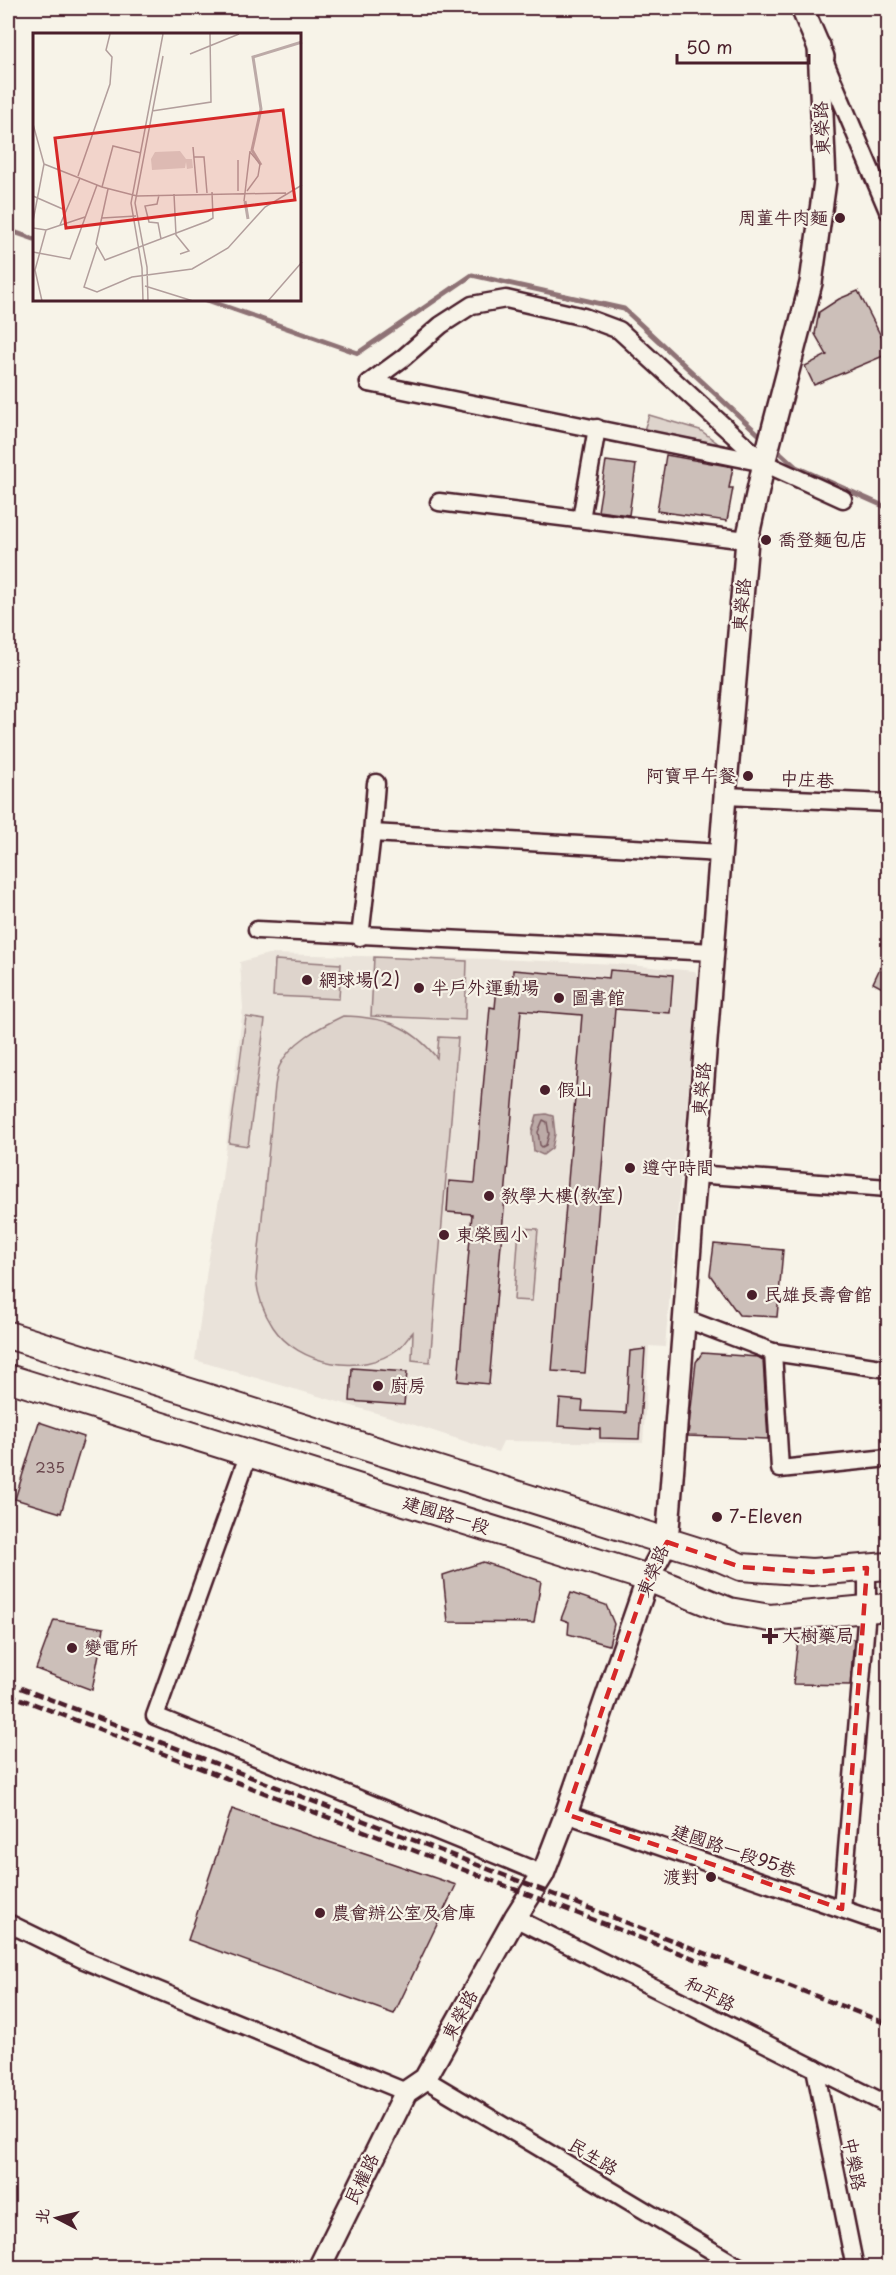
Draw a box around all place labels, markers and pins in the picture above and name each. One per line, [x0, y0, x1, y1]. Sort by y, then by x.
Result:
place label: 周董牛肉麵 [738, 203, 828, 230]
marker: 周董牛肉麵 [833, 211, 847, 225]
place label: 喬登麵包店 [778, 525, 868, 552]
marker: 喬登麵包店 [759, 533, 773, 547]
place label: 阿寶早午餐 [646, 761, 736, 788]
marker: 阿寶早午餐 [741, 769, 755, 783]
place label: 網球場(2) [319, 965, 400, 992]
marker: 網球場(2) [300, 973, 314, 987]
place label: 半戶外運動場 [431, 973, 539, 1000]
marker: 半戶外運動場 [412, 981, 426, 995]
place label: 圖書館 [571, 983, 625, 1010]
marker: 圖書館 [552, 991, 566, 1005]
place label: 假山 [557, 1075, 593, 1102]
marker: 假山 [538, 1083, 552, 1097]
place label: 遵守時間 [642, 1153, 714, 1180]
marker: 遵守時間 [623, 1161, 637, 1175]
place label: 教學大樓(教室) [501, 1181, 623, 1208]
marker: 教學大樓(教室) [482, 1189, 496, 1203]
place label: 東榮國小 [456, 1220, 528, 1247]
marker: 東榮國小 [437, 1228, 451, 1242]
place label: 民雄長壽會館 [764, 1280, 872, 1307]
marker: 民雄長壽會館 [745, 1288, 759, 1302]
place label: 廚房 [390, 1371, 426, 1398]
marker: 廚房 [371, 1379, 385, 1393]
place label: 7-Eleven [729, 1502, 803, 1529]
marker: 7-Eleven [710, 1510, 724, 1524]
place label: 大樹藥局 [782, 1621, 854, 1648]
marker: 大樹藥局 [763, 1629, 777, 1643]
place label: 變電所 [84, 1633, 138, 1660]
marker: 變電所 [65, 1641, 79, 1655]
place label: 渡對 [663, 1862, 699, 1889]
marker: 渡對 [704, 1870, 718, 1884]
place label: 農會辦公室及倉庫 [332, 1898, 476, 1925]
marker: 農會辦公室及倉庫 [313, 1906, 327, 1920]

